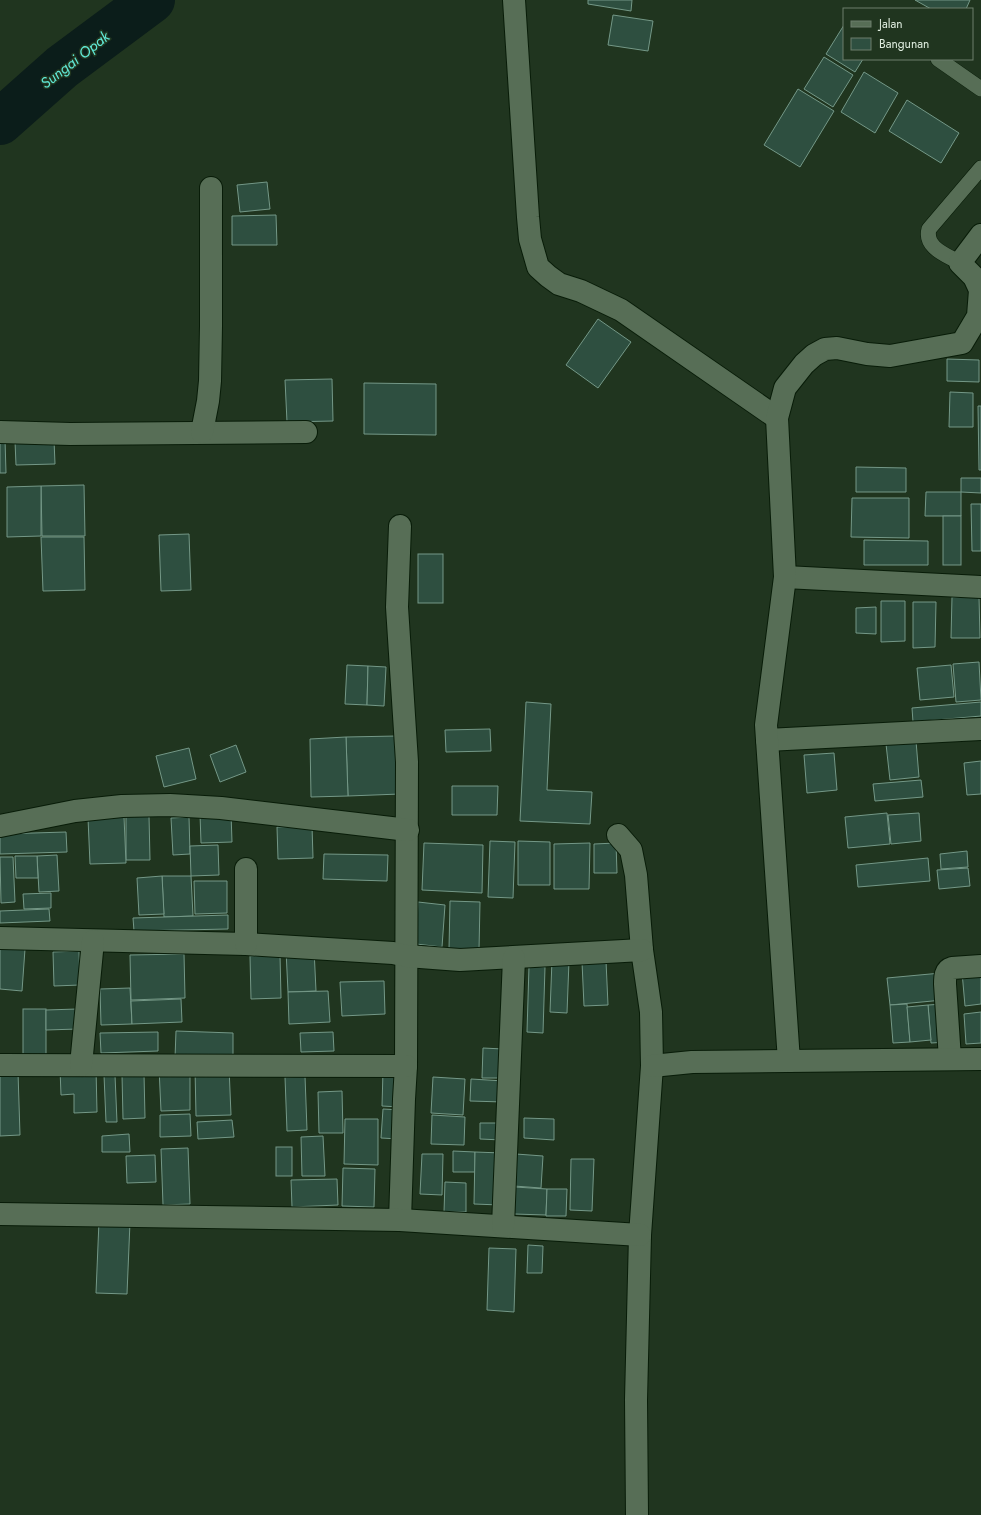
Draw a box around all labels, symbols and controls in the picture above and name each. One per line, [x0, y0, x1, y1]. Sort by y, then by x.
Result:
legend [843, 8, 973, 60]
text: Jalan [877, 15, 902, 33]
water label: Sungai Opak [36, 26, 115, 94]
text: Bangunan [879, 35, 929, 53]

